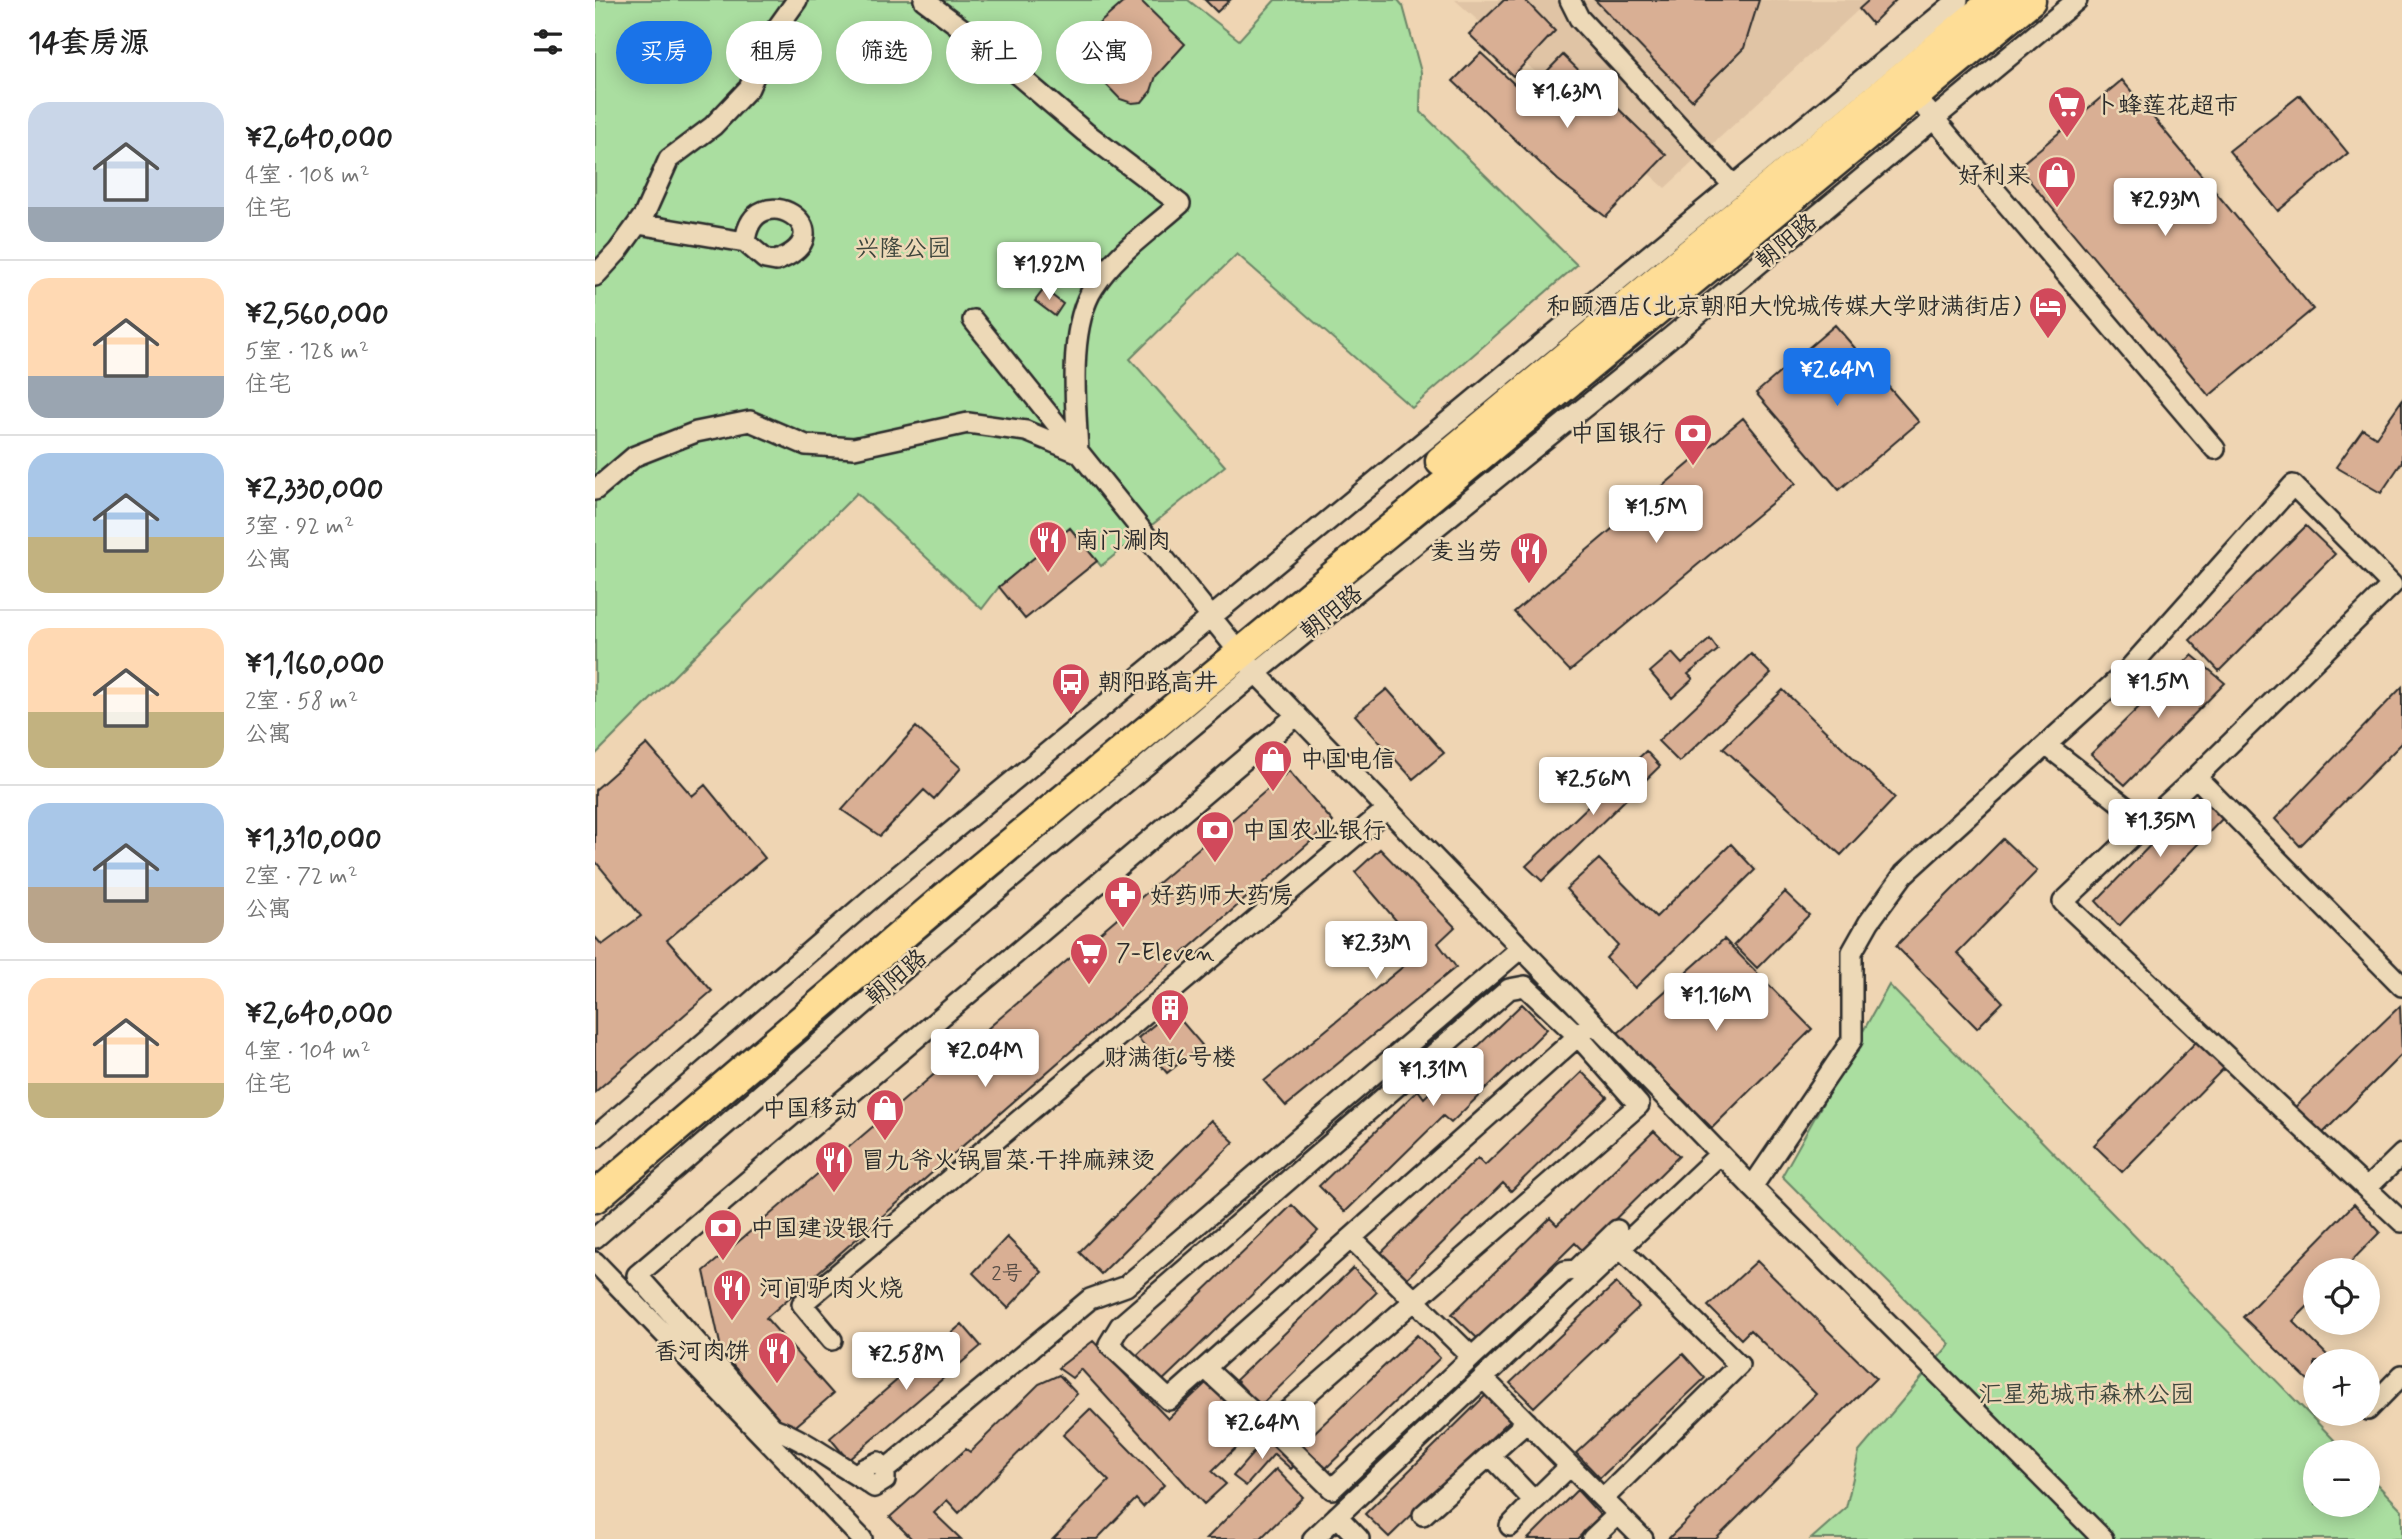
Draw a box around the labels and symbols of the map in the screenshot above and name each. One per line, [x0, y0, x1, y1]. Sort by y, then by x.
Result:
pin: ¥1.63M [1510, 71, 1624, 130]
supermarket icon: 卜蜂莲花超市 [2046, 84, 2088, 139]
place label: 卜蜂莲花超市 [2094, 91, 2238, 122]
shop icon: 好利来 [2036, 154, 2078, 209]
place label: 好利来 [1958, 161, 2030, 192]
pin: ¥2.93M [2108, 178, 2222, 238]
street label: 朝阳路 [1749, 207, 1825, 277]
park label: 兴隆公园 [855, 234, 951, 265]
pin: ¥1.92M [992, 243, 1106, 302]
hotel icon: 和颐酒店(北京朝阳大悦城传媒大学财满街店) [2027, 285, 2069, 340]
place label: 和颐酒店(北京朝阳大悦城传媒大学财满街店) [1546, 292, 2021, 323]
pin: ¥2.64M [1780, 348, 1894, 408]
bank icon: 中国银行 [1672, 412, 1714, 467]
place label: 中国银行 [1570, 419, 1666, 450]
pin: ¥1.5M [1607, 486, 1705, 545]
restaurant icon: 南门涮肉 [1027, 519, 1069, 574]
place label: 南门涮肉 [1075, 526, 1171, 557]
restaurant icon: 麦当劳 [1508, 530, 1550, 585]
place label: 麦当劳 [1430, 537, 1502, 568]
street label: 朝阳路 [1294, 578, 1370, 648]
pin: ¥1.5M [2109, 660, 2207, 720]
bus stop icon: 朝阳路高井 [1050, 661, 1092, 716]
place label: 朝阳路高井 [1098, 668, 1218, 699]
shop icon: 中国电信 [1252, 738, 1294, 793]
place label: 中国电信 [1300, 745, 1396, 776]
pin: ¥2.56M [1536, 758, 1650, 817]
pin: ¥1.35M [2103, 800, 2217, 859]
bank icon: 中国农业银行 [1194, 809, 1236, 864]
place label: 中国农业银行 [1242, 816, 1386, 847]
pharmacy icon: 好药师大药房 [1102, 874, 1144, 929]
place label: 好药师大药房 [1150, 881, 1294, 912]
pin: ¥2.33M [1319, 922, 1433, 981]
supermarket icon: 7-Eleven [1068, 931, 1110, 986]
place label: 7-Eleven [1116, 938, 1215, 969]
street label: 朝阳路 [860, 943, 934, 1013]
pin: ¥1.16M [1659, 974, 1773, 1033]
building icon: 财满街6号楼 [1149, 987, 1191, 1042]
pin: ¥2.04M [928, 1030, 1042, 1089]
place label: 财满街6号楼 [1104, 1043, 1236, 1074]
pin: ¥1.31M [1376, 1048, 1490, 1108]
shop icon: 中国移动 [864, 1087, 906, 1142]
place label: 中国移动 [762, 1094, 858, 1125]
restaurant icon: 冒九爷火锅冒菜·干拌麻辣烫 [813, 1139, 855, 1194]
place label: 冒九爷火锅冒菜·干拌麻辣烫 [861, 1146, 1155, 1177]
bank icon: 中国建设银行 [702, 1207, 744, 1262]
place label: 中国建设银行 [750, 1214, 894, 1245]
house number: 2号 [991, 1260, 1023, 1288]
restaurant icon: 河间驴肉火烧 [711, 1267, 753, 1322]
place label: 河间驴肉火烧 [759, 1274, 903, 1305]
restaurant icon: 香河肉饼 [756, 1330, 798, 1385]
pin: ¥2.58M [849, 1332, 963, 1392]
place label: 香河肉饼 [654, 1337, 750, 1368]
park label: 汇星苑城市森林公园 [1978, 1380, 2194, 1411]
pin: ¥2.64M [1205, 1402, 1319, 1461]

